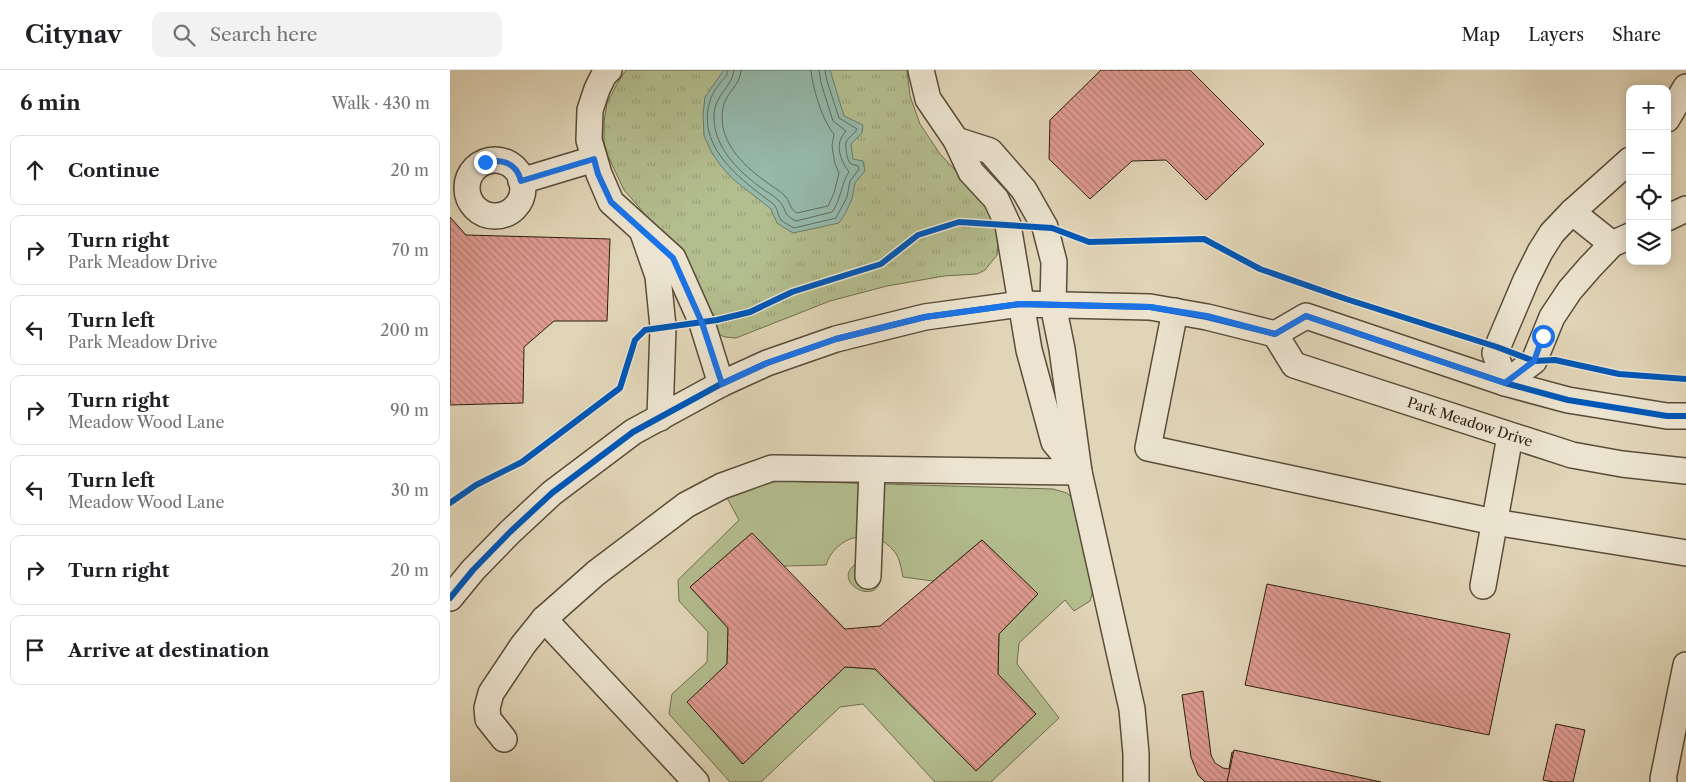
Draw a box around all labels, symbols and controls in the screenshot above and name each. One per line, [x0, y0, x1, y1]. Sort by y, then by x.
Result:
search box [152, 12, 502, 57]
text: Citynav [25, 20, 122, 49]
icon: search [170, 21, 198, 49]
text: Search here [210, 23, 317, 46]
text: Map [1462, 24, 1500, 46]
text: Layers [1528, 24, 1584, 46]
text: Share [1612, 24, 1661, 46]
map controls [1626, 85, 1671, 265]
button: + [1626, 85, 1671, 130]
text: 6 min [20, 90, 81, 115]
text: Walk · 430 m [331, 93, 430, 113]
button: − [1626, 130, 1671, 175]
route end [474, 151, 497, 174]
icon: ahead [21, 156, 49, 184]
text: Continue [68, 159, 160, 182]
text: 20 m [390, 160, 429, 180]
button: locate [1626, 175, 1671, 220]
button: layers [1626, 220, 1671, 265]
text: Turn right [68, 229, 169, 252]
icon: right [21, 236, 49, 264]
text: 70 m [392, 240, 429, 260]
text: Park Meadow Drive [68, 252, 218, 272]
text: Turn left [68, 309, 155, 332]
icon: left [21, 316, 49, 344]
text: 200 m [380, 320, 429, 340]
route start [1532, 325, 1555, 348]
text: Park Meadow Drive [68, 332, 218, 352]
text: Turn right [68, 389, 169, 412]
street label: Park Meadow Drive [1405, 393, 1535, 451]
icon: right [21, 396, 49, 424]
text: 90 m [390, 400, 429, 420]
text: Meadow Wood Lane [68, 412, 224, 432]
text: Turn left [68, 469, 155, 492]
icon: left [21, 476, 49, 504]
text: 30 m [391, 480, 429, 500]
text: Meadow Wood Lane [68, 492, 224, 512]
icon: right [21, 556, 49, 584]
text: Turn right [68, 559, 169, 582]
text: 20 m [390, 560, 429, 580]
icon: arrive [21, 636, 49, 664]
text: Arrive at destination [68, 639, 269, 662]

